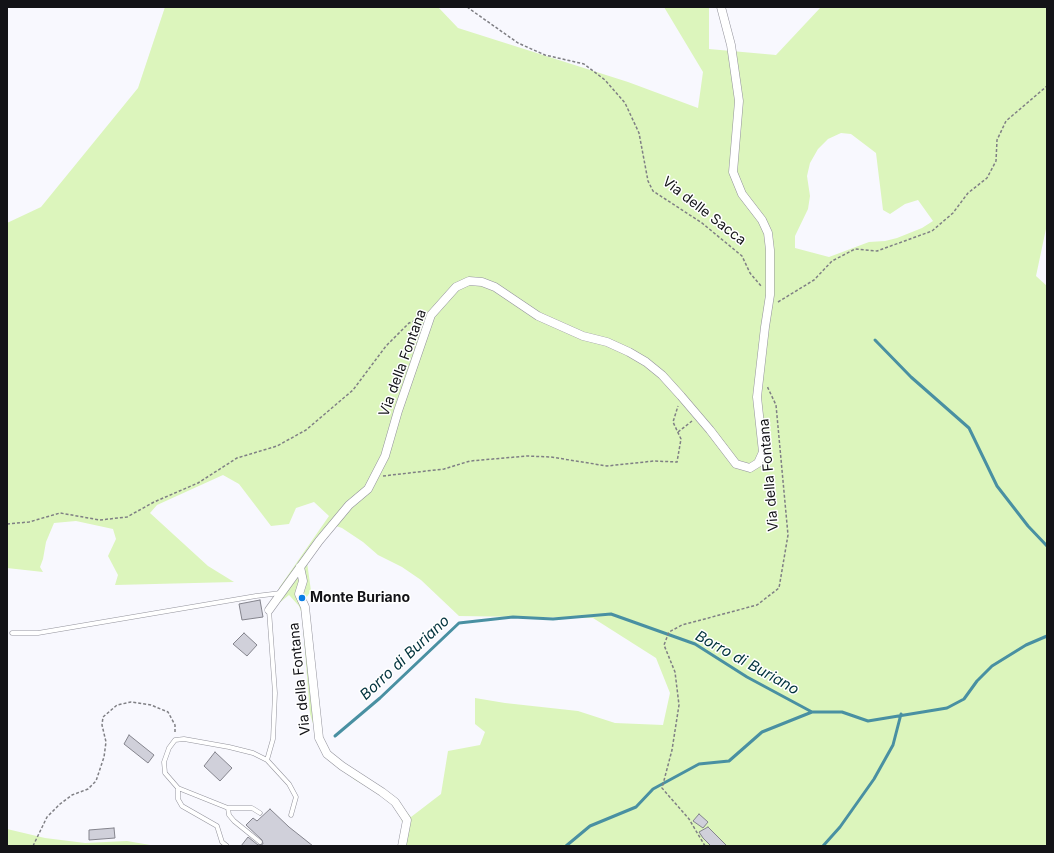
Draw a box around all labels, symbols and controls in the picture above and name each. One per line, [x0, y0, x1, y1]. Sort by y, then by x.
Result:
street label: Via delle Sacca [659, 173, 749, 249]
street label: Via della Fontana [376, 307, 430, 419]
street label: Via della Fontana [756, 418, 782, 532]
place label: Monte Buriano [310, 590, 410, 606]
marker: Monte Buriano [297, 593, 307, 603]
water label: Borro di Buriano [357, 612, 453, 704]
street label: Via della Fontana [286, 622, 314, 736]
water label: Borro di Buriano [692, 627, 802, 699]

